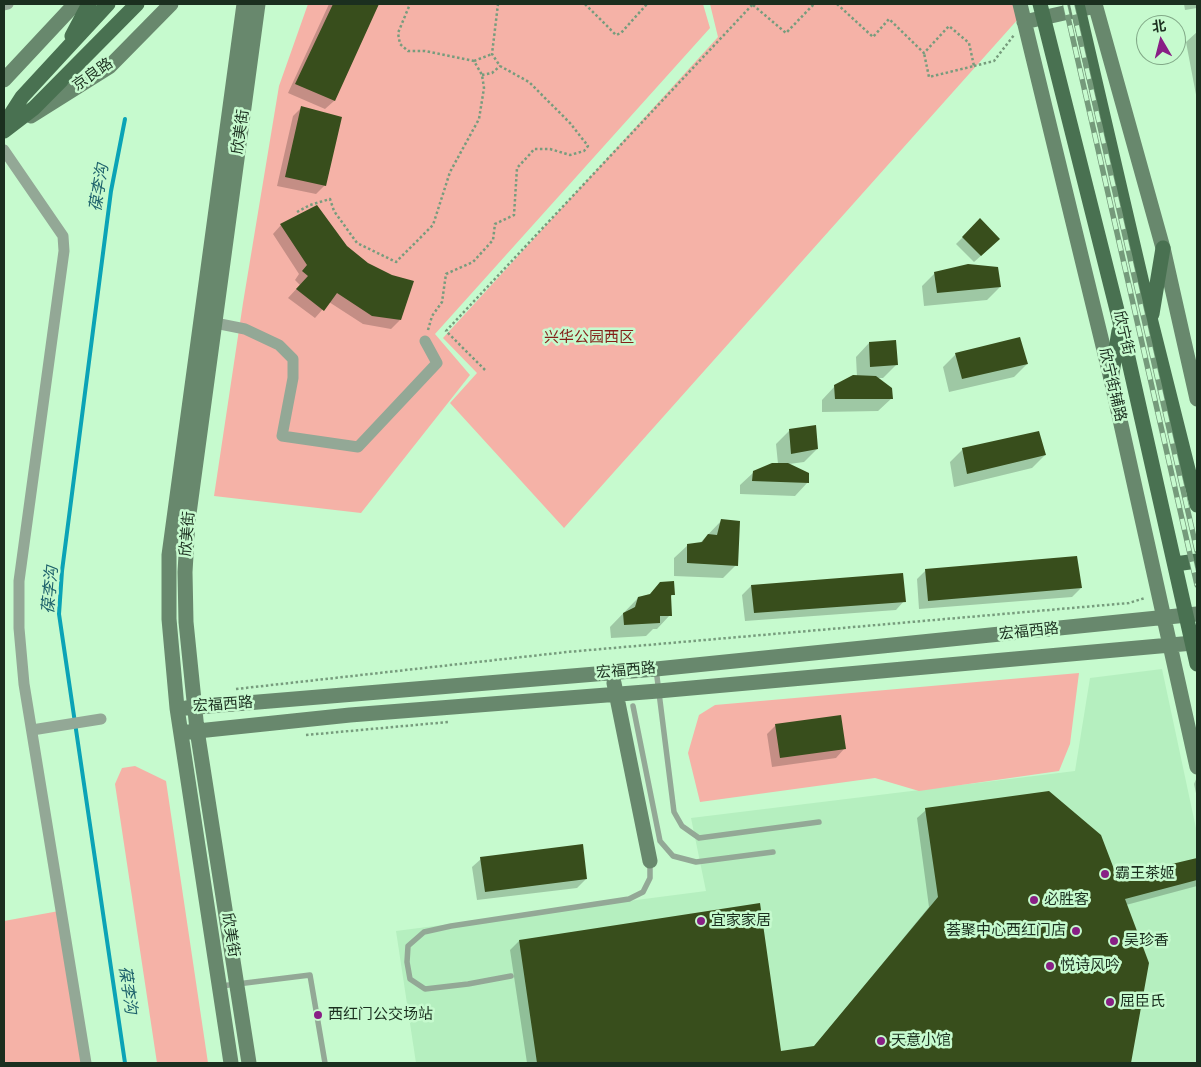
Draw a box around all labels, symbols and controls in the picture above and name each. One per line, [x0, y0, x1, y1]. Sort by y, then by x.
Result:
north arrow [1136, 15, 1186, 65]
text: 北 [1151, 17, 1167, 35]
street label: 京良路 [69, 55, 117, 95]
street label: 欣美街 [229, 108, 253, 156]
water label: 葆李沟 [87, 163, 113, 213]
street label: 欣宁街 [1109, 309, 1137, 357]
park label: 兴华公园西区 [544, 329, 634, 347]
street label: 欣宁街辅路 [1095, 346, 1129, 424]
street label: 欣美街 [177, 511, 199, 557]
water label: 葆李沟 [39, 565, 63, 615]
street label: 宏福西路 [998, 620, 1060, 644]
street label: 宏福西路 [595, 659, 657, 683]
street label: 宏福西路 [192, 694, 254, 716]
place label: 霸王茶姬 [1115, 865, 1175, 883]
marker: 霸王茶姬 [1099, 868, 1111, 880]
place label: 必胜客 [1044, 891, 1089, 909]
marker: 必胜客 [1028, 894, 1040, 906]
street label: 欣美街 [218, 911, 242, 959]
place label: 宜家家居 [711, 912, 771, 930]
marker: 宜家家居 [695, 915, 707, 927]
place label: 荟聚中心西红门店 [946, 922, 1066, 940]
marker: 荟聚中心西红门店 [1070, 925, 1082, 937]
place label: 吴珍香 [1124, 932, 1169, 950]
marker: 吴珍香 [1108, 935, 1120, 947]
place label: 悦诗风吟 [1060, 957, 1120, 975]
marker: 悦诗风吟 [1044, 960, 1056, 972]
water label: 葆李沟 [114, 965, 140, 1015]
place label: 屈臣氏 [1120, 993, 1165, 1011]
marker: 屈臣氏 [1104, 996, 1116, 1008]
place label: 西红门公交场站 [328, 1006, 433, 1024]
marker: 西红门公交场站 [312, 1009, 324, 1021]
place label: 天意小馆 [891, 1032, 951, 1050]
marker: 天意小馆 [875, 1035, 887, 1047]

